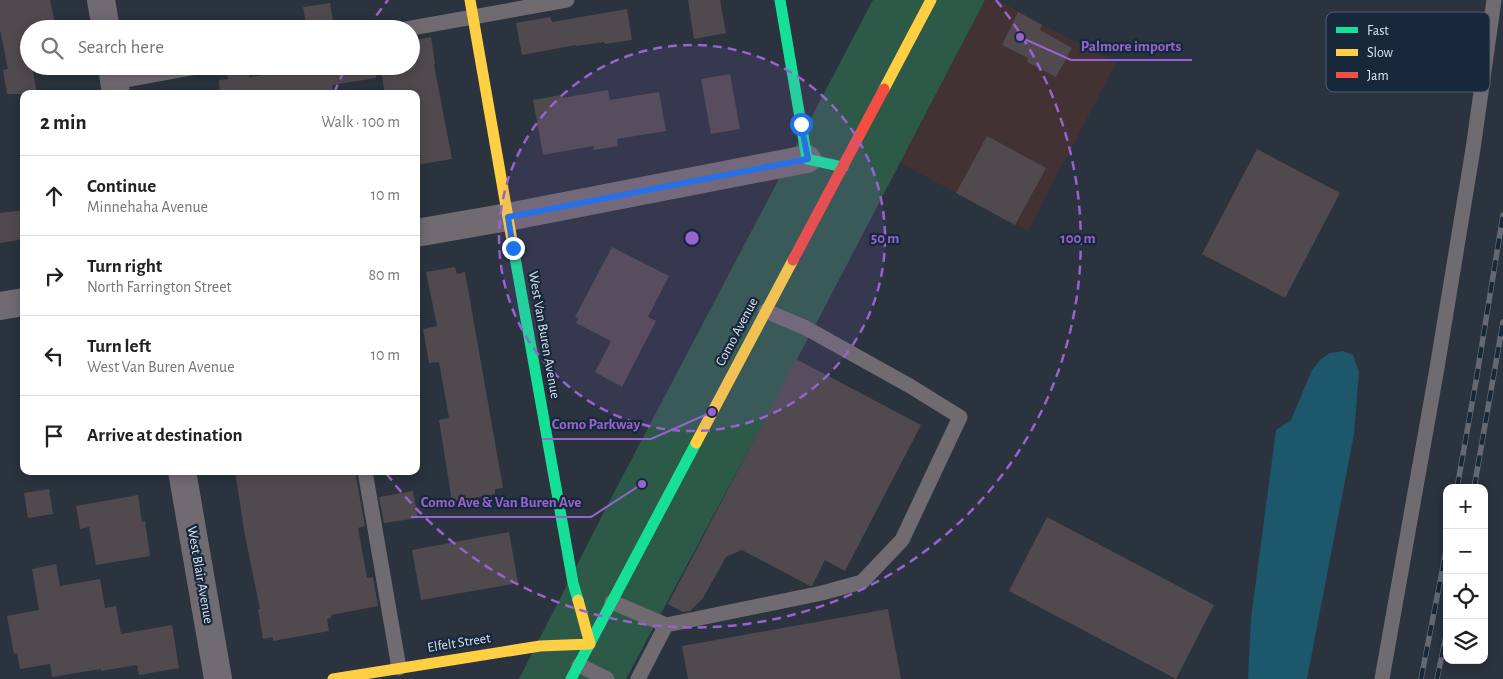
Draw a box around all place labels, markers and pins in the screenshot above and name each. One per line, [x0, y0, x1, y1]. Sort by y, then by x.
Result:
callout: Palmore imports [1071, 30, 1192, 60]
centre of rings [683, 229, 701, 247]
callout: Como Parkway [542, 409, 651, 439]
callout: Como Ave & Van Buren Ave [411, 487, 591, 517]

